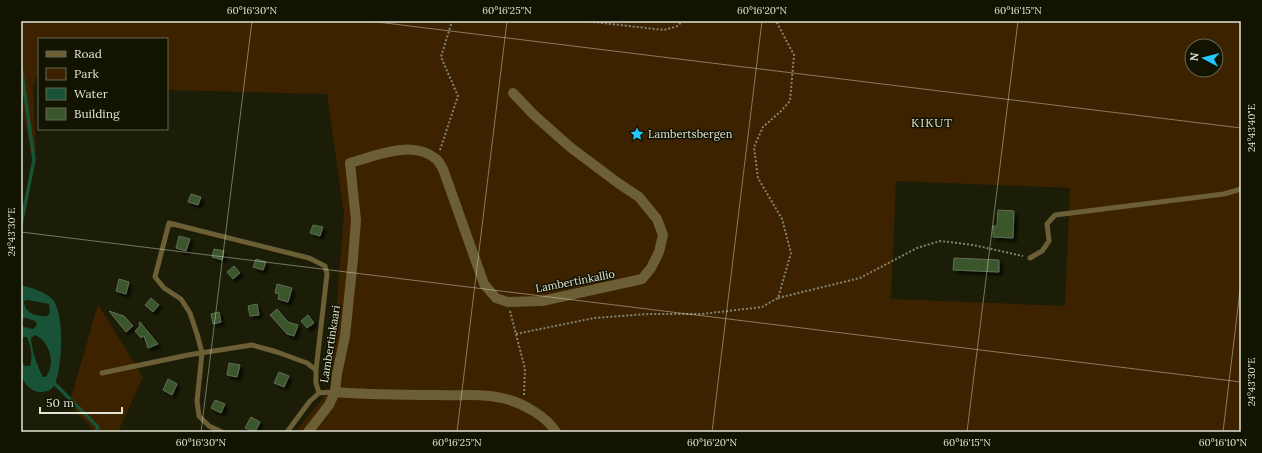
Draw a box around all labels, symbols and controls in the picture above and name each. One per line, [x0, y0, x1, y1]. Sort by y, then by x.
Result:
text: 60°16'30"N [227, 4, 278, 17]
text: 60°16'25"N [482, 4, 532, 17]
text: 60°16'20"N [737, 4, 787, 17]
text: 60°16'15"N [994, 4, 1042, 17]
legend [38, 38, 168, 130]
north arrow [1184, 38, 1224, 78]
text: Road [74, 46, 102, 61]
text: N [1187, 51, 1202, 62]
text: Park [74, 66, 100, 81]
text: Water [74, 86, 109, 101]
text: 24°43'40"E [1245, 104, 1258, 152]
text: Building [74, 106, 120, 121]
district label: KIKUT [911, 115, 953, 130]
place icon: Lambertsbergen [629, 126, 645, 142]
place label: Lambertsbergen [648, 127, 733, 141]
text: 24°43'30"E [5, 208, 18, 256]
street label: Lambertinkallio [534, 266, 616, 296]
street label: Lambertinkaari [317, 304, 343, 384]
text: 24°43'30"E [1245, 358, 1258, 406]
scale bar [40, 389, 122, 415]
text: 50 m [46, 395, 74, 410]
text: 60°16'30"N [176, 436, 227, 449]
text: 60°16'25"N [432, 436, 482, 449]
text: 60°16'20"N [687, 436, 737, 449]
text: 60°16'15"N [943, 436, 991, 449]
text: 60°16'10"N [1199, 436, 1248, 449]

